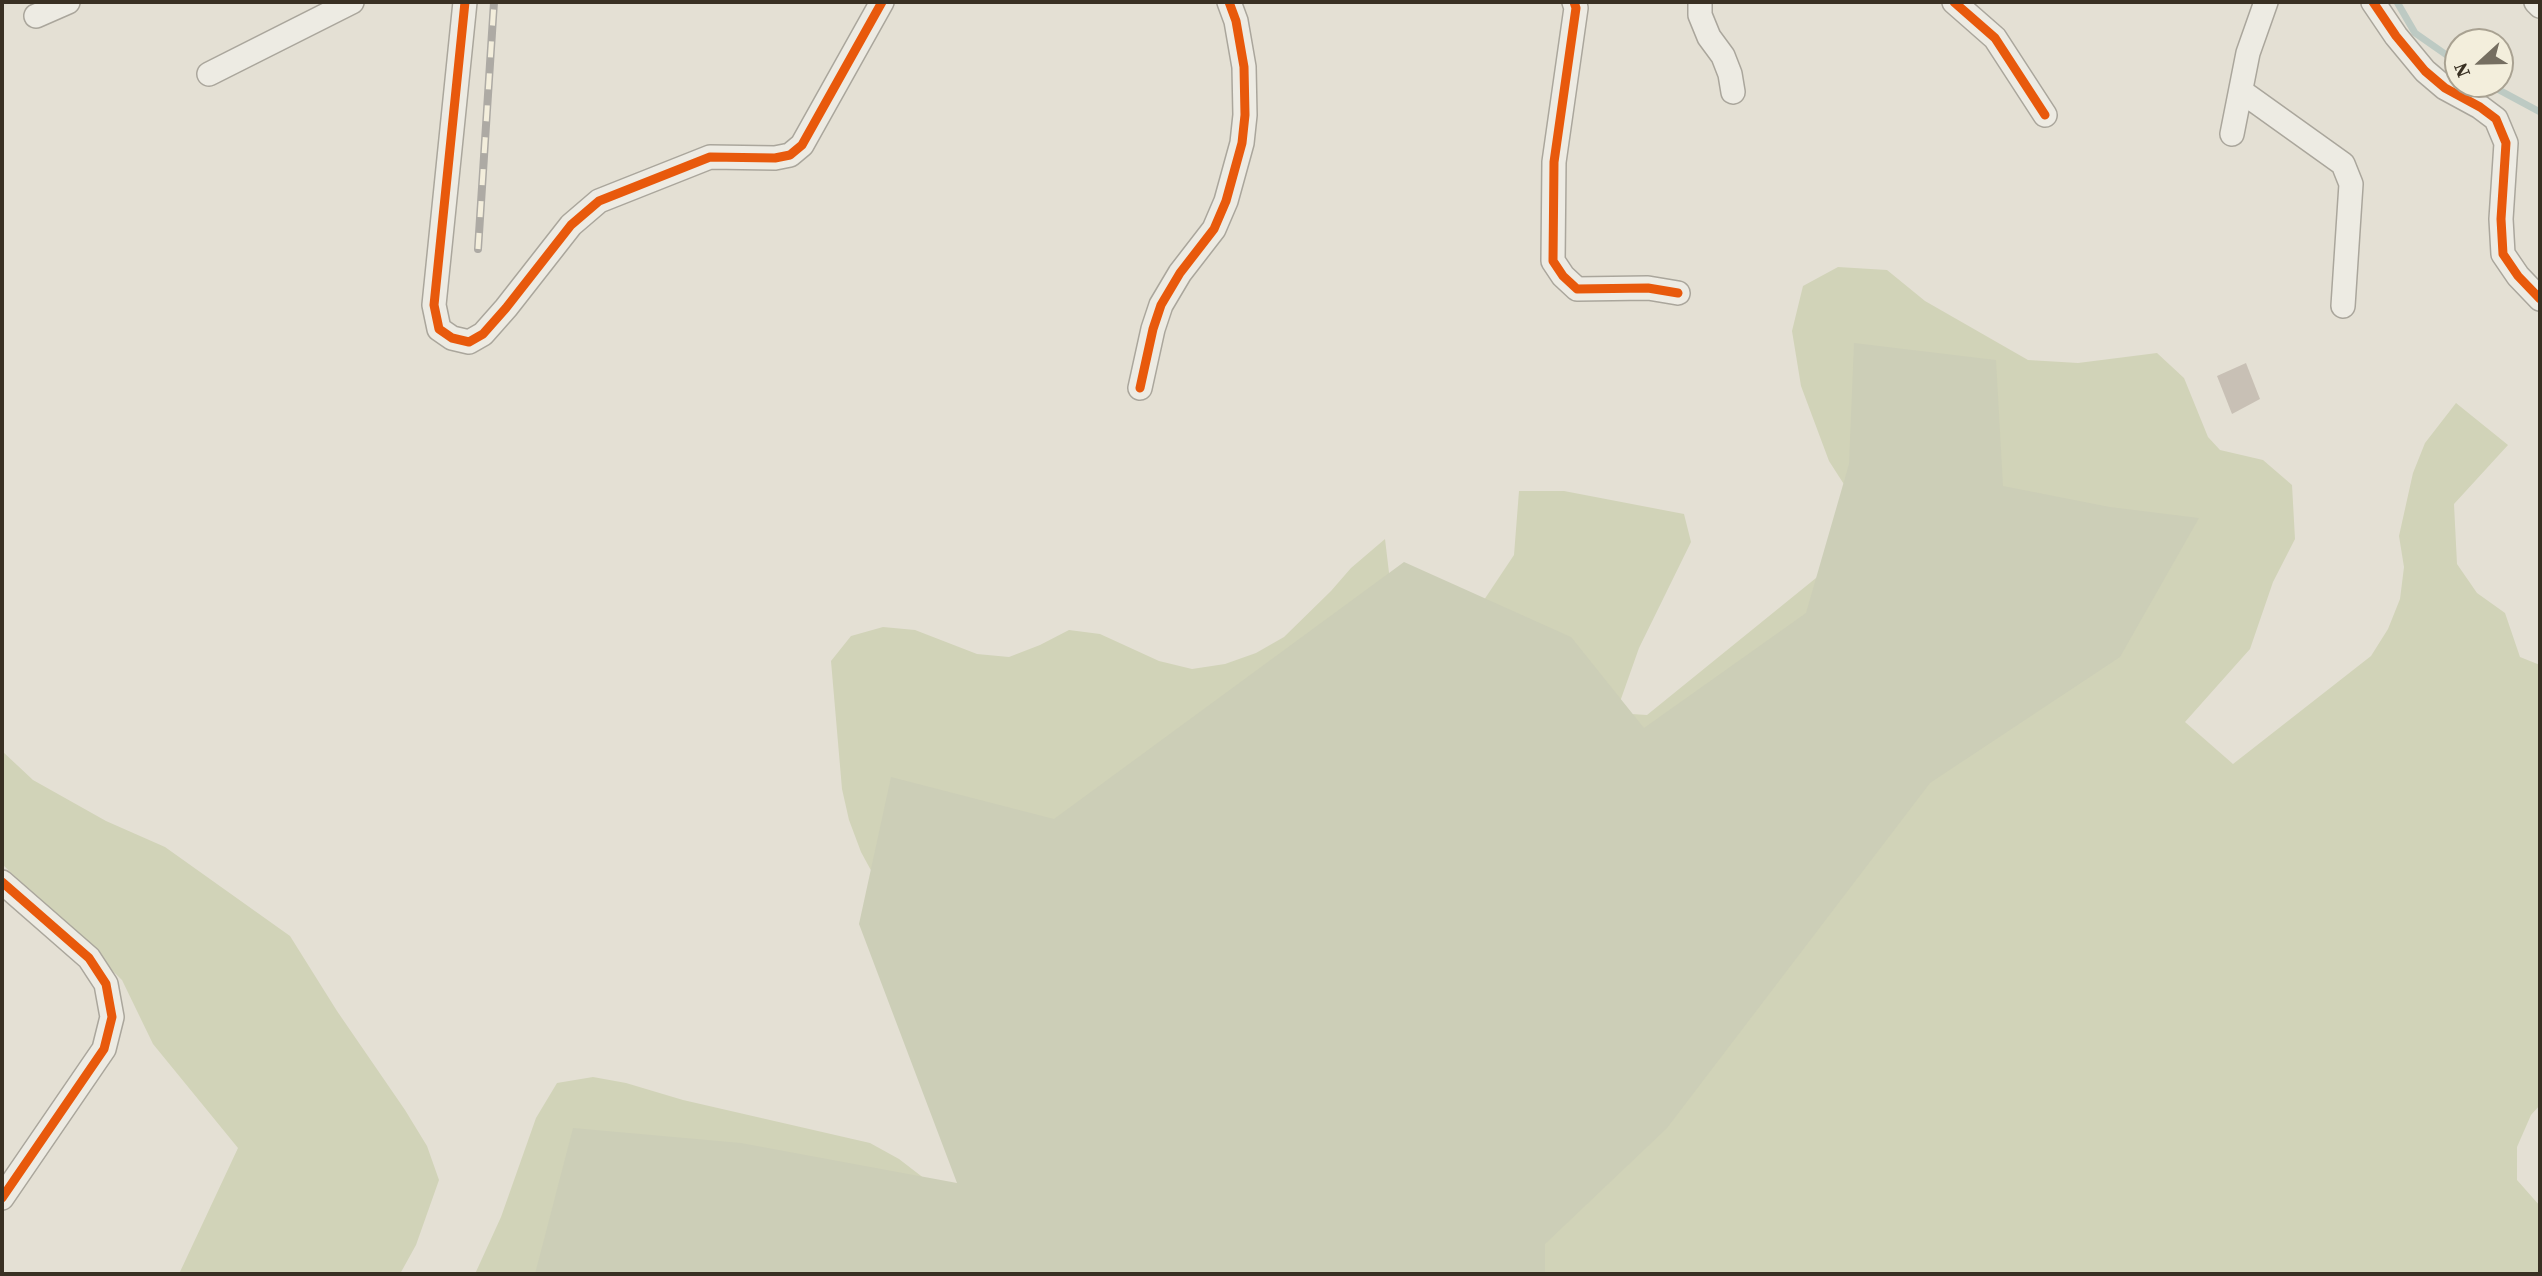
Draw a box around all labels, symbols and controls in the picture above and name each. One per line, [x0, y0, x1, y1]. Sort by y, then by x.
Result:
north arrow [2444, 28, 2514, 98]
text: N [2447, 59, 2476, 81]

